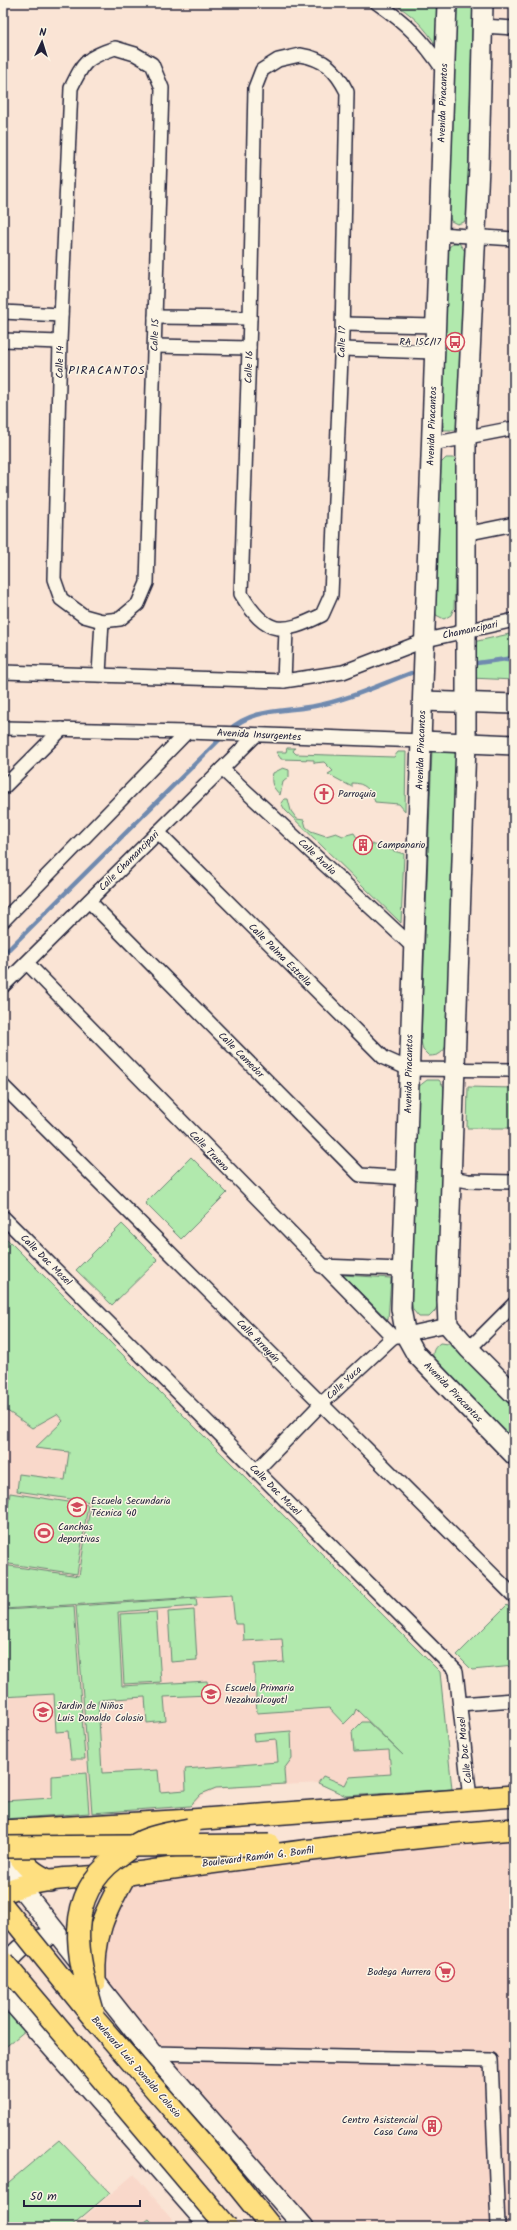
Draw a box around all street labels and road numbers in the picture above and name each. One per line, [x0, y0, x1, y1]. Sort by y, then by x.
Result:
street label: Avenida Piracantos [434, 62, 452, 143]
street label: Calle 15 [146, 318, 164, 352]
street label: Calle 17 [333, 325, 351, 358]
street label: Calle 14 [52, 345, 68, 379]
street label: Calle 16 [240, 350, 258, 384]
street label: Avenida Piracantos [423, 385, 441, 466]
street label: Chamancipari [441, 616, 500, 644]
street label: Avenida Piracantos [412, 709, 430, 790]
street label: Avenida Insurgentes [217, 725, 302, 745]
street label: Calle Chamancipari [95, 827, 163, 895]
street label: Calle Aralia [294, 835, 340, 879]
street label: Calle Palma Estrella [244, 919, 316, 991]
street label: Calle Camedor [214, 1028, 268, 1082]
street label: Avenida Piracantos [400, 1034, 418, 1114]
street label: Calle Trueno [185, 1127, 233, 1176]
street label: Calle Dac Mosel [17, 1231, 76, 1290]
street label: Calle Arrayán [232, 1315, 284, 1367]
street label: Avenida Piracantos [420, 1358, 487, 1427]
street label: Calle Yuca [323, 1362, 366, 1404]
street label: Calle Dac Mosel [246, 1461, 305, 1520]
street label: Calle Dac Mosel [453, 1715, 476, 1784]
street label: Boulevard Ramón G. Bonfil [201, 1842, 315, 1872]
street label: Boulevard Luis Donaldo Colosio [87, 2013, 185, 2122]

